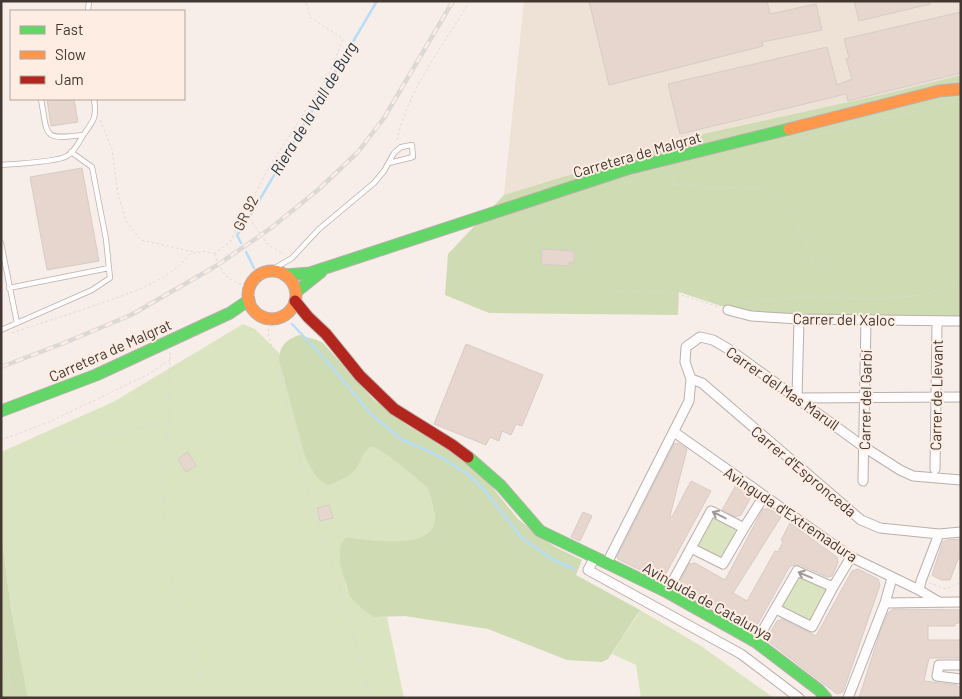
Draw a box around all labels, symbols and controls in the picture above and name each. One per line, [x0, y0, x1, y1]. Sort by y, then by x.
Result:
legend [10, 10, 185, 100]
text: Fast [55, 20, 83, 38]
water label: Riera de la Vall de Burg [266, 38, 360, 178]
text: Slow [55, 45, 86, 63]
text: Jam [55, 70, 84, 88]
street label: Carretera de Malgrat [571, 127, 703, 181]
street label: GR 92 [229, 192, 261, 234]
street label: Carrer del Xaloc [793, 309, 896, 329]
street label: Carretera de Malgrat [46, 315, 174, 385]
street label: Carrer de Llevant [926, 339, 946, 451]
street label: Carrer del Mas Marull [723, 342, 843, 434]
street label: Carrer del Garbí [855, 350, 875, 450]
street label: Carrer d'Espronceda [748, 422, 860, 520]
street label: Avinguda d'Extremadura [721, 463, 861, 565]
one-way arrow [711, 510, 726, 520]
street label: Avinguda de Catalunya [640, 558, 776, 644]
one-way arrow [798, 569, 813, 579]

